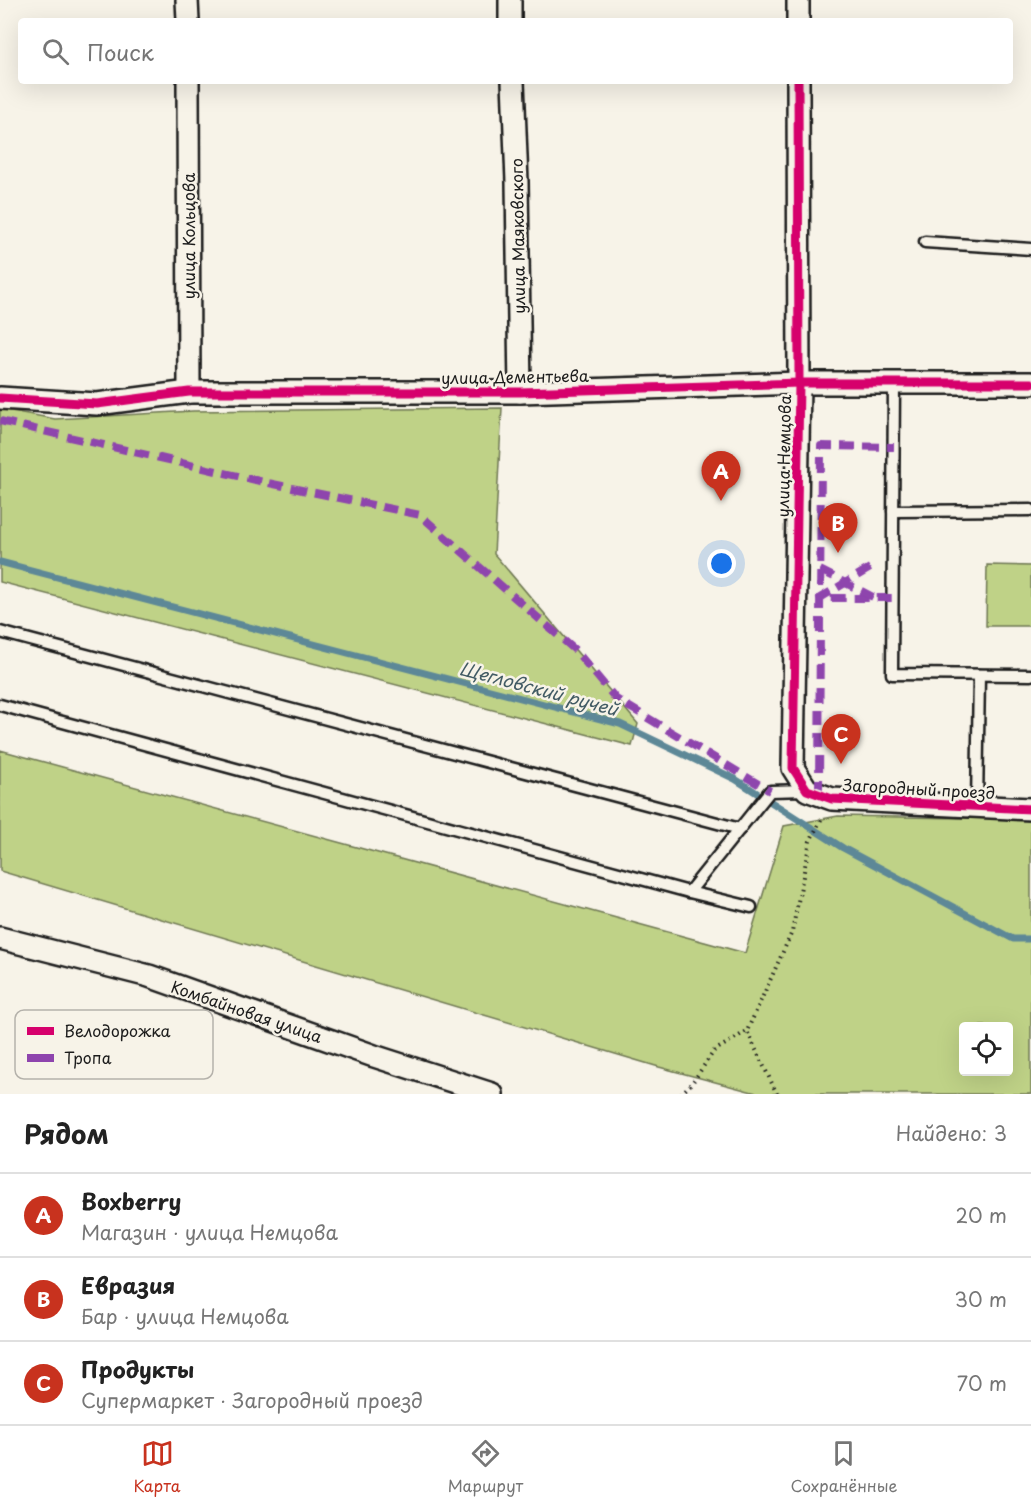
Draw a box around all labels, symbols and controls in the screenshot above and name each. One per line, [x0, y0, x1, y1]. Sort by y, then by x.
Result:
search box [18, 18, 1013, 84]
icon: search [39, 35, 72, 68]
text: Поиск [87, 35, 154, 68]
street label: улица Маяковского [504, 158, 530, 314]
street label: улица Кольцова [176, 173, 200, 299]
street label: улица Дементьева [441, 363, 589, 389]
street label: улица Немцова [770, 394, 796, 517]
pin: A [702, 452, 740, 501]
pin: B [818, 504, 858, 553]
your location [707, 549, 736, 578]
water label: Щегловский ручей [457, 654, 624, 723]
pin: C [822, 714, 860, 764]
street label: Загородный проезд [842, 772, 996, 804]
street label: Комбайновая улица [168, 974, 326, 1048]
legend [15, 1010, 213, 1079]
text: Велодорожка [64, 1018, 171, 1042]
map controls [959, 1022, 1013, 1076]
button: locate [959, 1022, 1013, 1076]
text: Тропа [64, 1045, 112, 1069]
text: Рядом [24, 1114, 109, 1153]
text: Найдено: 3 [896, 1118, 1007, 1148]
text: Boxberry [81, 1184, 181, 1217]
text: A [36, 1200, 51, 1230]
text: 20 m [955, 1200, 1007, 1230]
text: Магазин · улица Немцова [81, 1217, 338, 1247]
text: Евразия [81, 1268, 175, 1301]
text: B [37, 1284, 50, 1314]
text: 30 m [954, 1284, 1007, 1314]
text: Бар · улица Немцова [81, 1301, 289, 1331]
text: Продукты [81, 1352, 194, 1385]
text: C [36, 1368, 51, 1398]
text: 70 m [957, 1368, 1007, 1398]
text: Супермаркет · Загородный проезд [81, 1385, 423, 1415]
tab: Карта [134, 1437, 181, 1497]
tab: Маршрут [448, 1437, 523, 1497]
tab: Сохранённые [790, 1437, 897, 1497]

